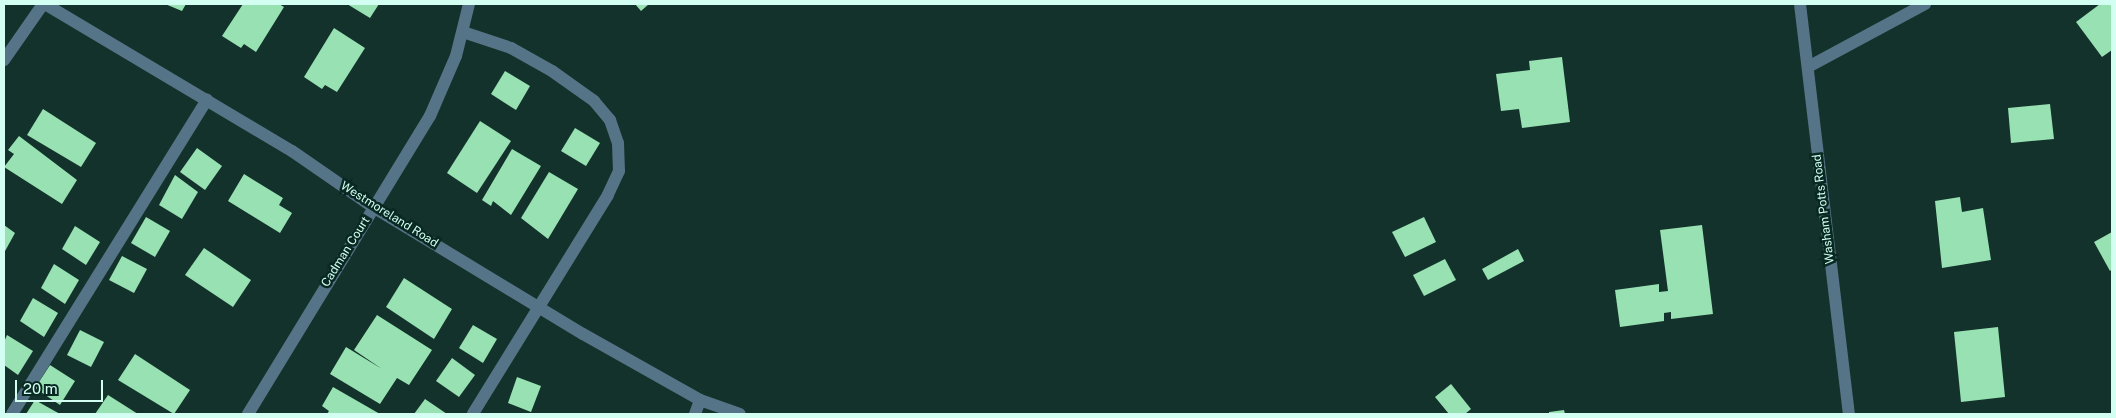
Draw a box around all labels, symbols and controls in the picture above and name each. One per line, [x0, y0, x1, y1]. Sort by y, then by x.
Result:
street label: Washam Potts Road [1810, 153, 1838, 265]
street label: Westmoreland Road [338, 179, 440, 251]
street label: Cadman Court [319, 214, 373, 290]
scale bar [18, 370, 105, 402]
text: 20 m [23, 380, 58, 397]

